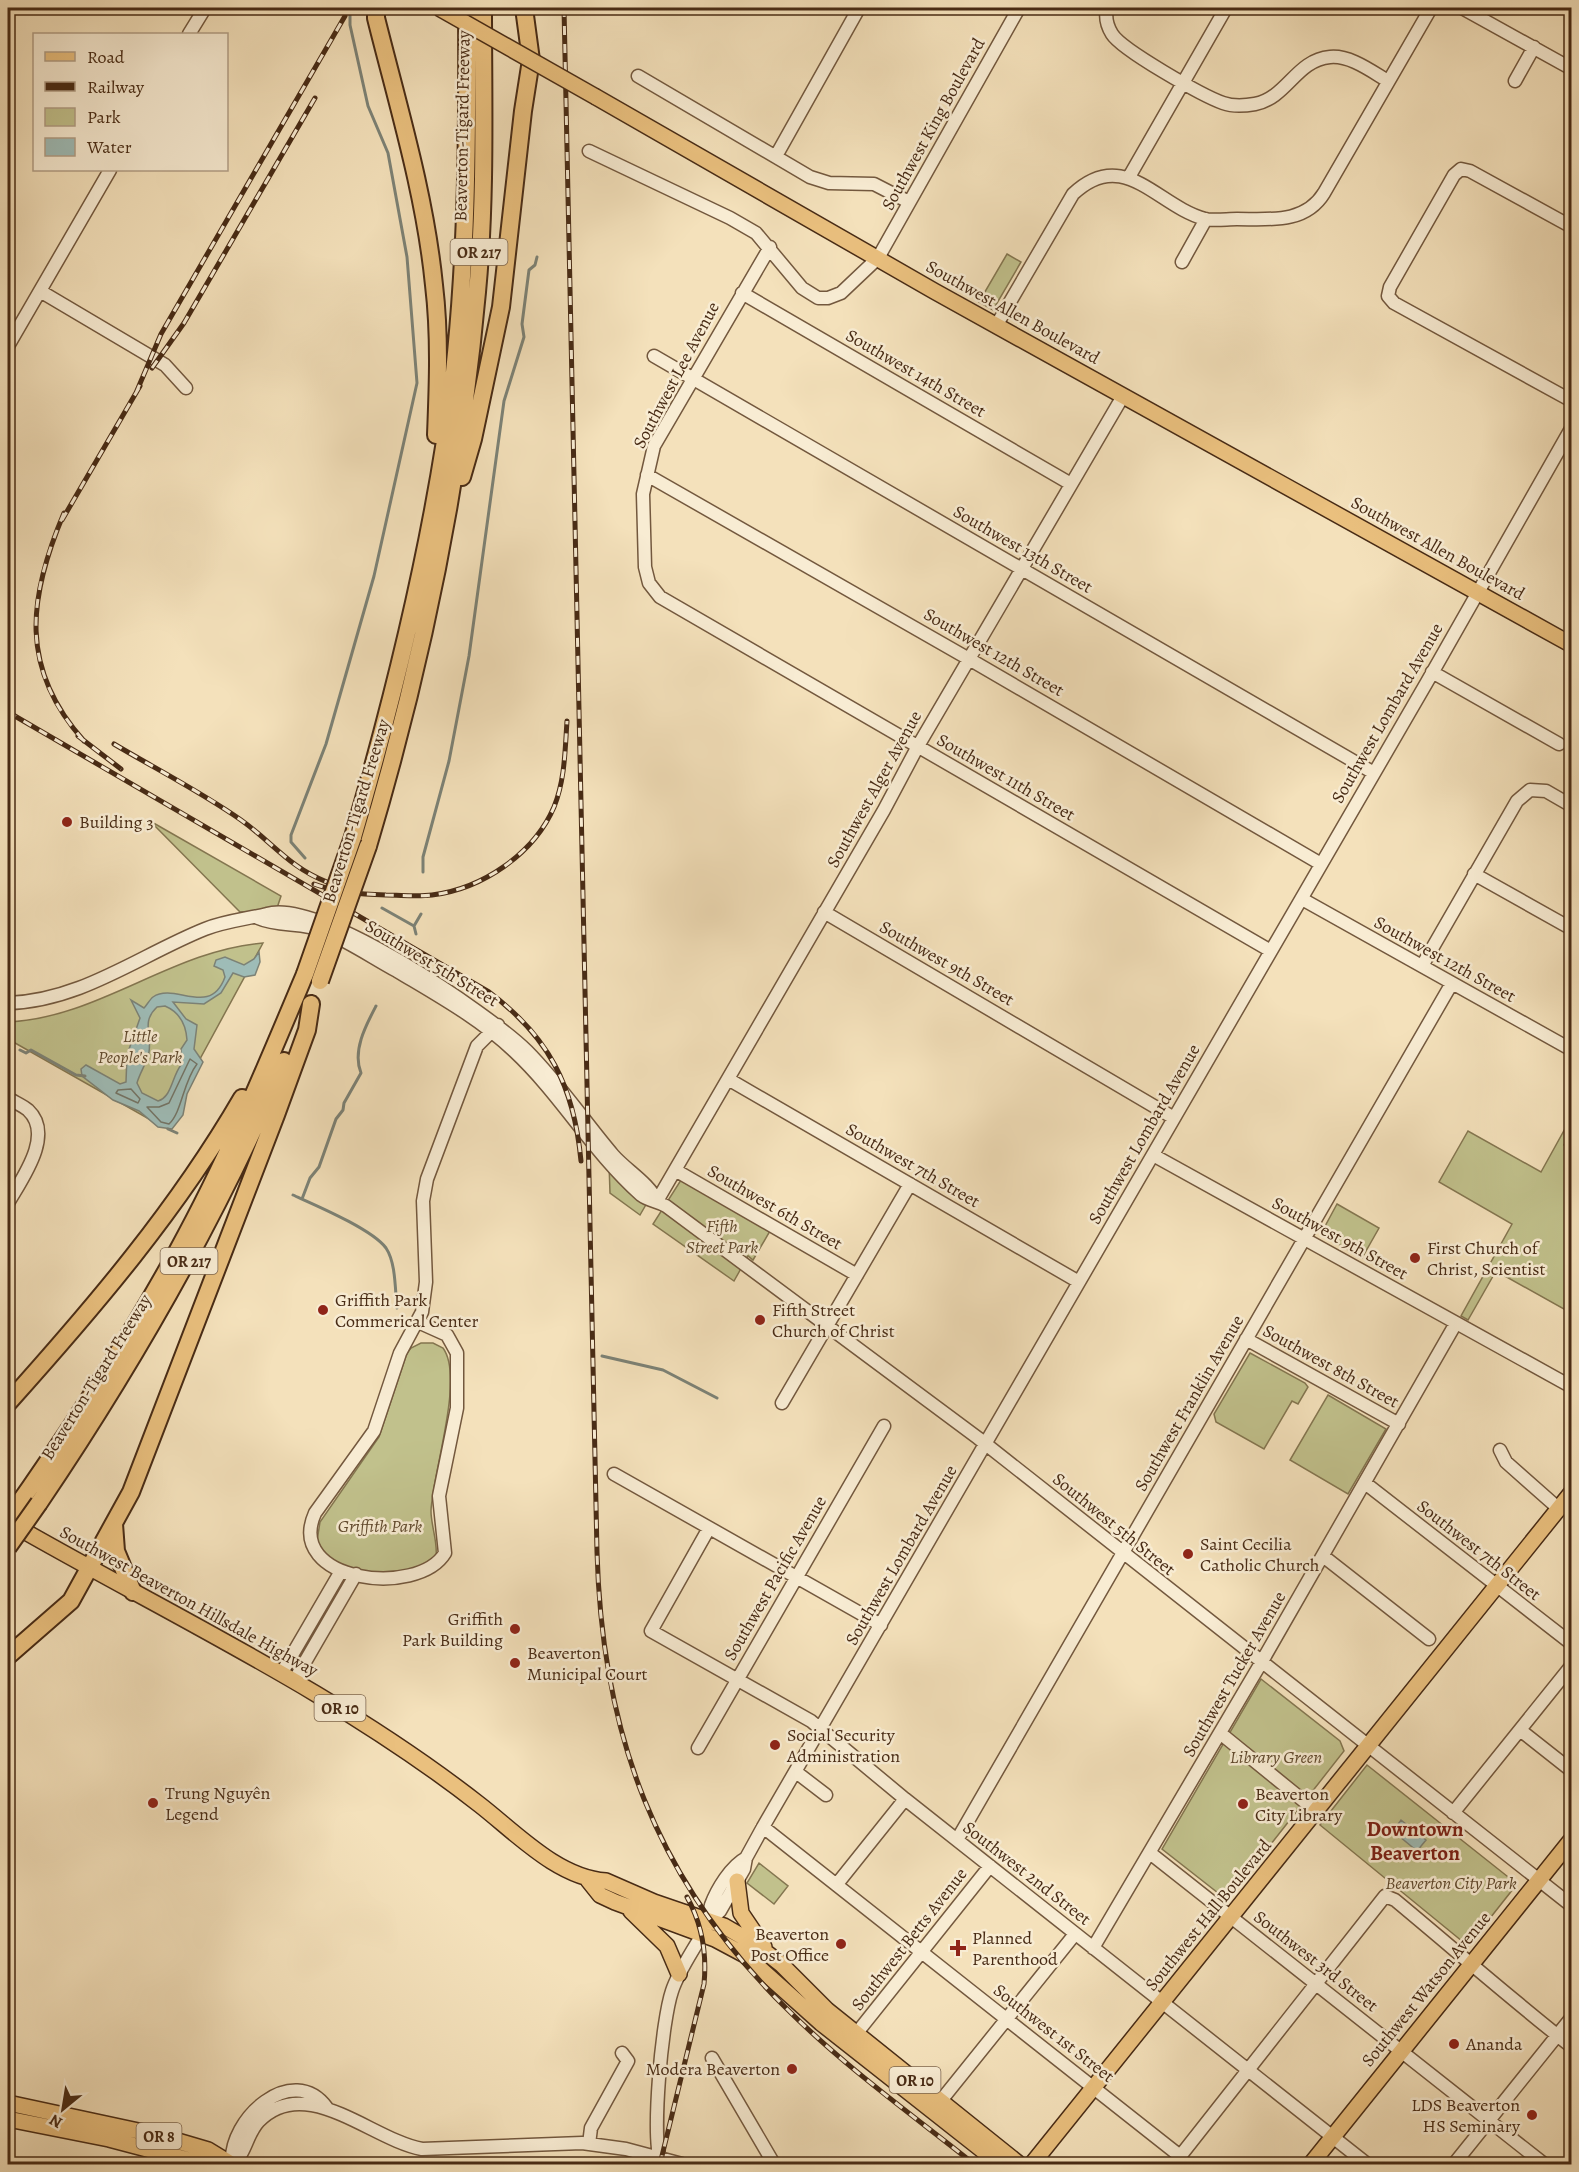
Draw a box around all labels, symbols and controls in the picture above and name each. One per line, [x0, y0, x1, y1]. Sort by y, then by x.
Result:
street label: Beaverton-Tigard Freeway [448, 29, 476, 222]
legend [33, 33, 228, 171]
street label: Southwest King Boulevard [876, 33, 991, 214]
text: Road [87, 45, 125, 69]
text: Railway [87, 75, 145, 99]
text: Park [87, 105, 121, 129]
text: Water [86, 135, 132, 159]
road number: OR 217 [450, 239, 508, 265]
street label: Southwest Allen Boulevard [922, 254, 1104, 370]
street label: Southwest Lee Avenue [627, 298, 725, 452]
street label: Southwest 14th Street [842, 323, 990, 423]
street label: Southwest Allen Boulevard [1347, 490, 1529, 606]
street label: Southwest 13th Street [949, 499, 1097, 599]
street label: Southwest 12th Street [919, 602, 1069, 702]
street label: Southwest Lombard Avenue [1325, 618, 1449, 808]
street label: Southwest Alger Avenue [821, 706, 927, 872]
street label: Beaverton-Tigard Freeway [317, 715, 396, 906]
street label: Southwest 11th Street [932, 728, 1080, 826]
place label: Building 3 [79, 810, 154, 834]
marker: Building 3 [60, 815, 74, 829]
street label: Southwest 12th Street [1370, 910, 1520, 1008]
street label: Southwest 5th Street [361, 914, 503, 1012]
street label: Southwest 9th Street [875, 915, 1019, 1011]
park label: Little People's Park [98, 1024, 182, 1069]
street label: Southwest Lombard Avenue [1082, 1039, 1206, 1229]
street label: Southwest 7th Street [842, 1117, 985, 1213]
street label: Southwest 6th Street [703, 1159, 847, 1255]
street label: Southwest 9th Street [1268, 1191, 1412, 1285]
park label: Fifth Street Park [686, 1214, 758, 1259]
place label: First Church of Christ, Scientist [1427, 1236, 1546, 1281]
road number: OR 217 [160, 1248, 218, 1274]
marker: First Church of Christ, Scientist [1408, 1251, 1422, 1265]
place label: Griffith Park Commerical Center [335, 1288, 478, 1333]
street label: Beaverton-Tigard Freeway [35, 1289, 157, 1465]
place label: Fifth Street Church of Christ [772, 1298, 895, 1343]
marker: Griffith Park Commerical Center [316, 1303, 330, 1317]
street label: Southwest Franklin Avenue [1129, 1311, 1249, 1495]
marker: Fifth Street Church of Christ [753, 1313, 767, 1327]
street label: Southwest 8th Street [1259, 1319, 1404, 1413]
street label: Southwest Lombard Avenue [839, 1460, 963, 1650]
street label: Southwest 5th Street [1048, 1467, 1180, 1581]
street label: Southwest Pacific Avenue [718, 1491, 832, 1665]
street label: Southwest 7th Street [1412, 1494, 1546, 1606]
park label: Griffith Park [338, 1514, 422, 1538]
street label: Southwest Beaverton Hillsdale Highway [56, 1520, 323, 1683]
place label: Saint Cecilia Catholic Church [1200, 1532, 1320, 1577]
marker: Saint Cecilia Catholic Church [1181, 1547, 1195, 1561]
street label: Southwest Tucker Avenue [1177, 1587, 1291, 1761]
place label: Griffith Park Building [402, 1607, 503, 1652]
marker: Griffith Park Building [508, 1622, 522, 1636]
place label: Beaverton Municipal Court [527, 1641, 648, 1686]
marker: Beaverton Municipal Court [508, 1656, 522, 1670]
road number: OR 10 [314, 1695, 366, 1721]
place label: Social Security Administration [786, 1723, 900, 1768]
marker: Social Security Administration [768, 1738, 782, 1752]
park label: Library Green [1230, 1745, 1322, 1769]
place label: Trung Nguyên Legend [165, 1781, 271, 1826]
place label: Beaverton City Library [1255, 1782, 1343, 1827]
marker: Trung Nguyên Legend [146, 1796, 160, 1810]
marker: Beaverton City Library [1236, 1797, 1250, 1811]
street label: Southwest 2nd Street [958, 1815, 1096, 1931]
district label: Downtown Beaverton [1366, 1815, 1464, 1867]
street label: Southwest Hall Boulevard [1139, 1834, 1277, 1996]
street label: Southwest Betts Avenue [846, 1863, 972, 2015]
park label: Beaverton City Park [1385, 1871, 1517, 1895]
street label: Southwest 3rd Street [1249, 1905, 1383, 2017]
street label: Southwest Watson Avenue [1356, 1906, 1496, 2072]
place label: Beaverton Post Office [750, 1922, 829, 1967]
place label: Planned Parenthood [972, 1926, 1058, 1971]
marker: Beaverton Post Office [834, 1937, 848, 1951]
marker: Planned Parenthood [949, 1939, 967, 1957]
street label: Southwest 1st Street [989, 1978, 1120, 2088]
place label: Ananda [1465, 2032, 1523, 2056]
marker: Ananda [1447, 2037, 1461, 2051]
place label: Modera Beaverton [646, 2057, 780, 2081]
marker: Modera Beaverton [785, 2062, 799, 2076]
road number: OR 10 [890, 2067, 940, 2093]
north arrow [33, 2079, 93, 2139]
place label: LDS Beaverton HS Seminary [1411, 2093, 1521, 2138]
marker: LDS Beaverton HS Seminary [1525, 2108, 1539, 2122]
text: N [45, 2109, 67, 2134]
road number: OR 8 [136, 2123, 182, 2149]

